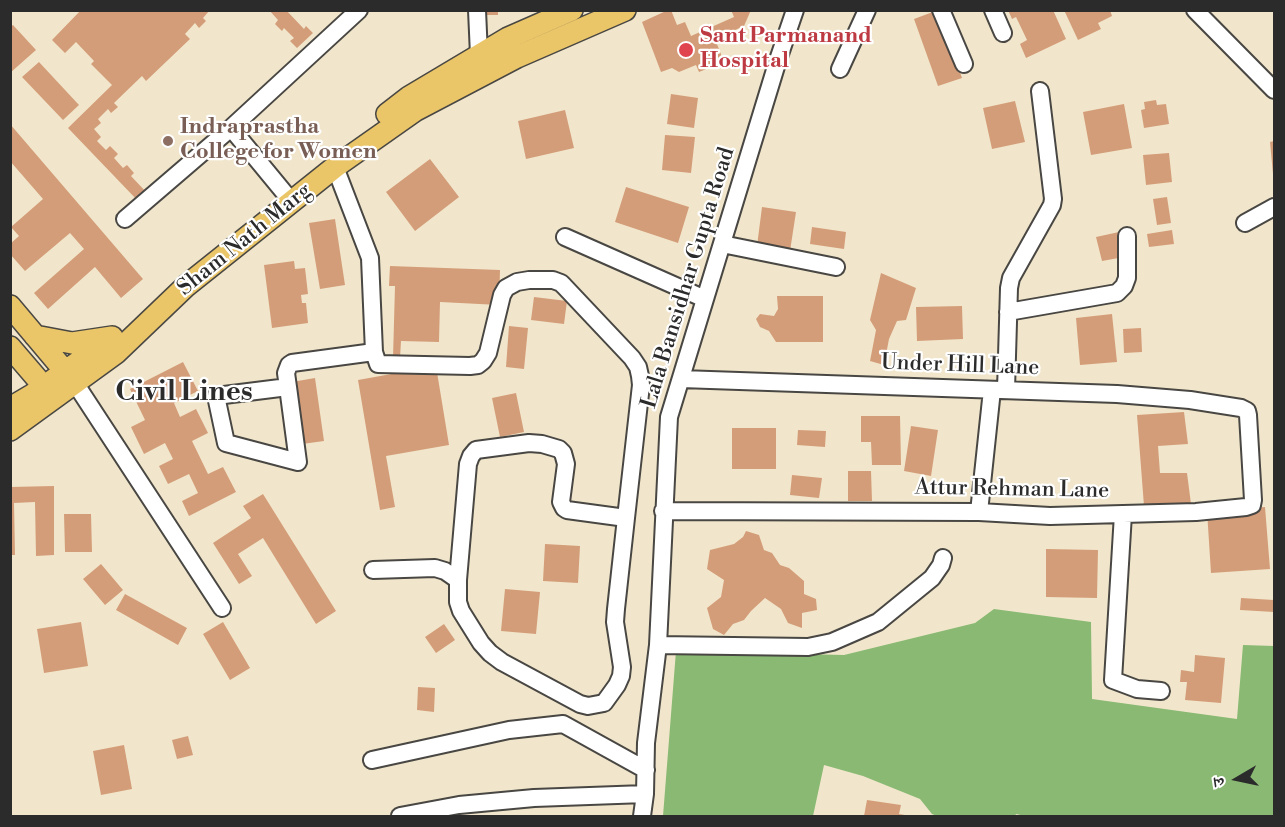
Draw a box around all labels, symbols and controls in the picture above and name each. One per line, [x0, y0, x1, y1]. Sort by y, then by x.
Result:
place label: Sant Parmanand Hospital [700, 24, 872, 76]
marker: Sant Parmanand Hospital [677, 41, 695, 59]
place label: Indraprastha College for Women [180, 115, 377, 166]
marker: Indraprastha College for Women [161, 134, 175, 148]
street label: Lala Bansidhar Gupta Road [637, 144, 741, 412]
street label: Sham Nath Marg [173, 178, 317, 302]
street label: Under Hill Lane [880, 350, 1040, 382]
district label: Civil Lines [115, 376, 253, 410]
street label: Attur Rehman Lane [915, 475, 1109, 505]
north arrow [1207, 749, 1267, 809]
text: उ [1209, 776, 1230, 787]

